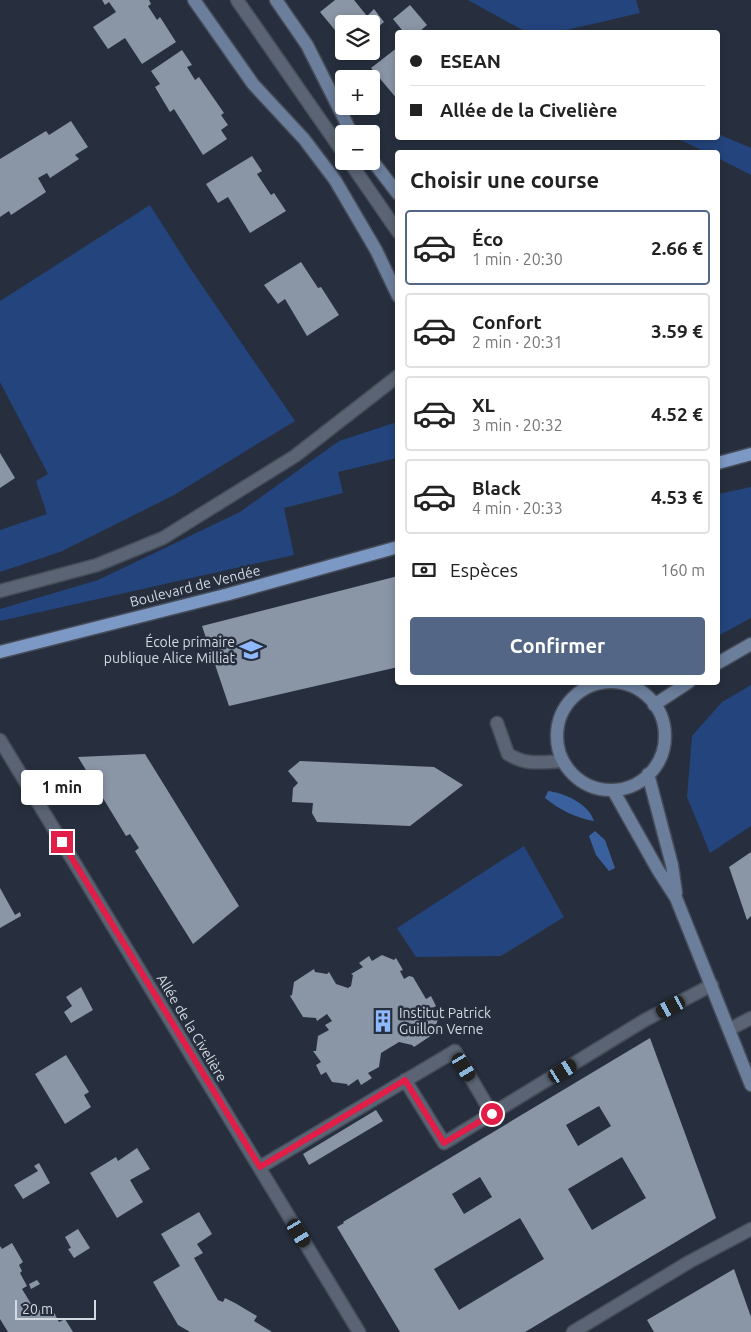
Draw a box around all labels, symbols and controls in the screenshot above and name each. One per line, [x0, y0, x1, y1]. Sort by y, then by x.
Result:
map controls [335, 15, 380, 170]
button: layers [335, 15, 380, 60]
text: ESEAN [440, 50, 501, 72]
button: + [335, 70, 380, 115]
text: Allée de la Civelière [440, 99, 618, 121]
button: − [335, 125, 380, 170]
text: Choisir une course [410, 167, 599, 192]
icon: car [412, 225, 457, 270]
text: Éco [472, 228, 504, 250]
text: 2.66 € [651, 237, 703, 259]
text: 1 min · 20:30 [472, 250, 563, 268]
icon: car [412, 308, 457, 353]
text: Confort [472, 311, 542, 333]
text: 3.59 € [651, 320, 703, 342]
text: 2 min · 20:31 [472, 333, 563, 351]
icon: car [412, 391, 457, 436]
text: XL [472, 394, 495, 416]
text: 4.52 € [651, 403, 703, 425]
text: 3 min · 20:32 [472, 416, 563, 434]
icon: car [412, 474, 457, 519]
text: Black [472, 477, 521, 499]
text: 4.53 € [651, 486, 703, 508]
text: 4 min · 20:33 [472, 499, 563, 517]
icon: cash [410, 556, 438, 584]
text: Espèces [450, 559, 518, 581]
text: 160 m [660, 561, 705, 579]
street label: Boulevard de Vendée [128, 562, 262, 610]
button: Confirmer [410, 617, 705, 675]
place label: École primaire publique Alice Milliat [104, 633, 235, 666]
school or university icon: École primaire publique Alice Milliat [238, 637, 264, 663]
callout: 1 min [21, 770, 103, 804]
text: 1 min [42, 778, 82, 796]
route end [51, 831, 73, 853]
street label: Allée de la Civelière [154, 971, 230, 1085]
car [654, 993, 687, 1021]
place label: Institut Patrick Guillon Verne [399, 1005, 491, 1037]
building icon: Institut Patrick Guillon Verne [370, 1008, 396, 1034]
car [449, 1050, 478, 1084]
car [546, 1057, 579, 1085]
route start [481, 1103, 503, 1125]
car [284, 1216, 313, 1250]
scale bar [15, 1297, 96, 1320]
text: 20 m [22, 1301, 53, 1317]

